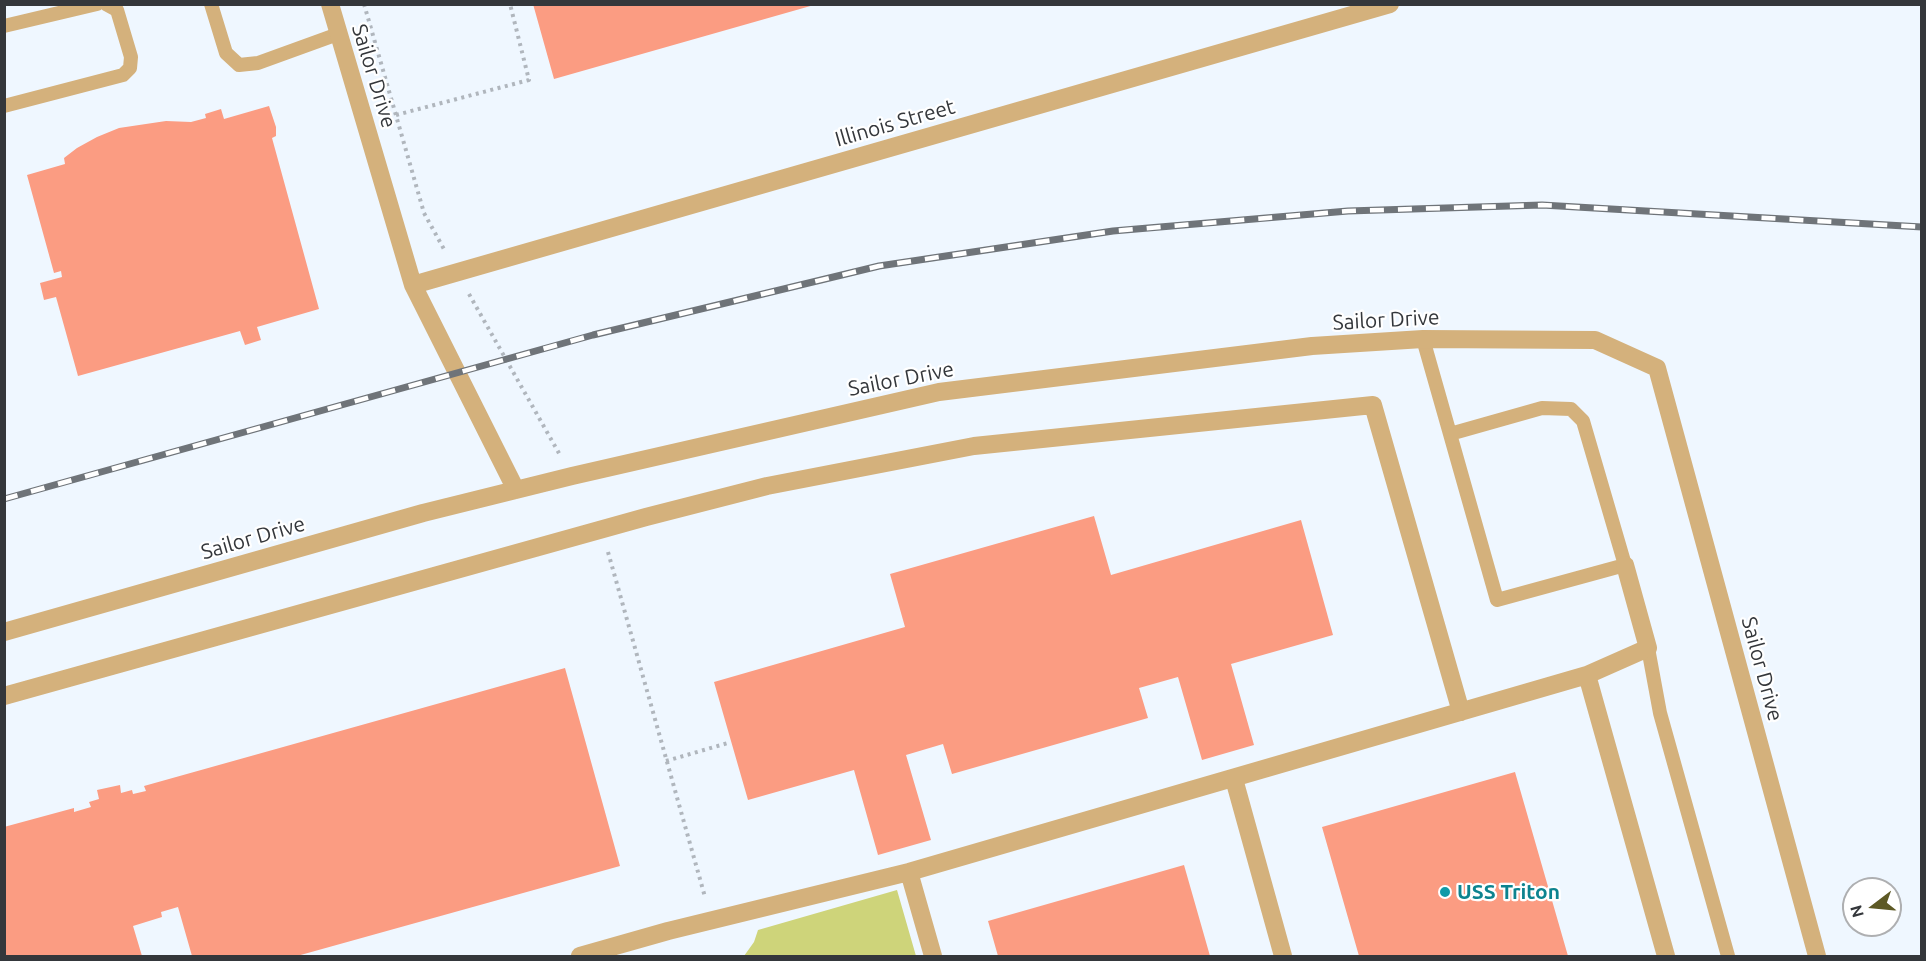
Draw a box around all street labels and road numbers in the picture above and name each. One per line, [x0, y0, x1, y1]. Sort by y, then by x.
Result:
street label: Sailor Drive [346, 21, 402, 131]
street label: Illinois Street [832, 94, 958, 152]
street label: Sailor Drive [1332, 305, 1440, 335]
street label: Sailor Drive [846, 356, 956, 402]
street label: Sailor Drive [198, 511, 308, 565]
street label: Sailor Drive [1736, 614, 1788, 724]

